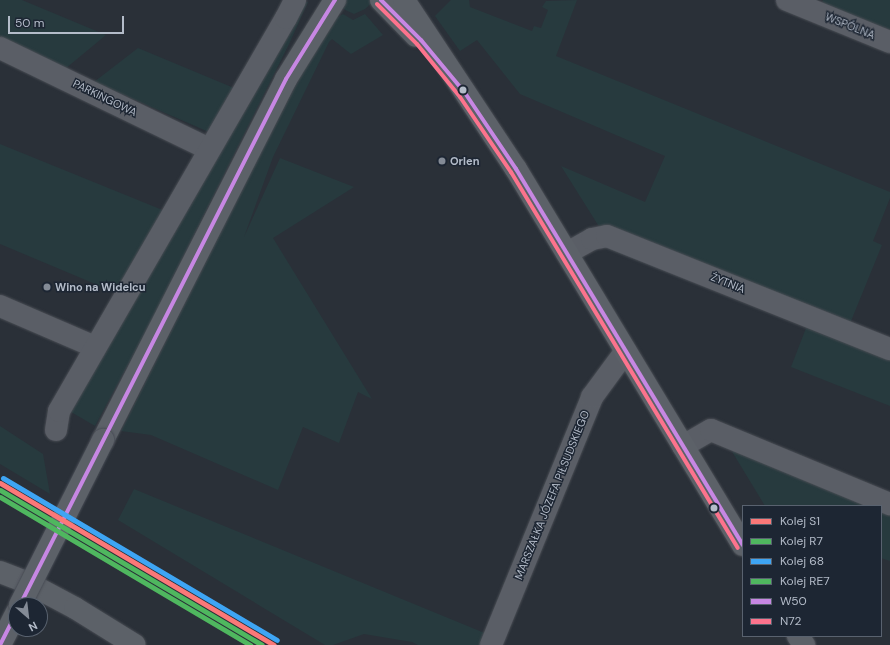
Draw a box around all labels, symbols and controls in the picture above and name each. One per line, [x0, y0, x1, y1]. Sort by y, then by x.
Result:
scale bar [10, 8, 126, 34]
street label: WSPÓLNA [823, 10, 877, 42]
text: 50 m [15, 15, 44, 31]
street label: PARKINGOWA [71, 77, 139, 119]
unlabelled marker [458, 85, 468, 95]
place label: Orlen [450, 154, 479, 168]
marker: Orlen [437, 156, 447, 166]
street label: ŻYTNIA [709, 270, 747, 296]
place label: Wino na Widelcu [55, 280, 146, 294]
marker: Wino na Widelcu [42, 282, 52, 292]
street label: MARSZAŁKA JÓZEFA PIŁSUDSKIEGO [512, 408, 592, 582]
unlabelled marker [709, 503, 719, 513]
legend [742, 505, 882, 637]
text: Kolej S1 [780, 513, 820, 529]
text: Kolej R7 [780, 533, 823, 549]
text: Kolej 68 [780, 553, 824, 569]
text: Kolej RE7 [780, 573, 830, 589]
text: W50 [780, 593, 807, 609]
north arrow [8, 597, 48, 637]
text: N72 [780, 613, 801, 629]
text: N [26, 619, 40, 635]

